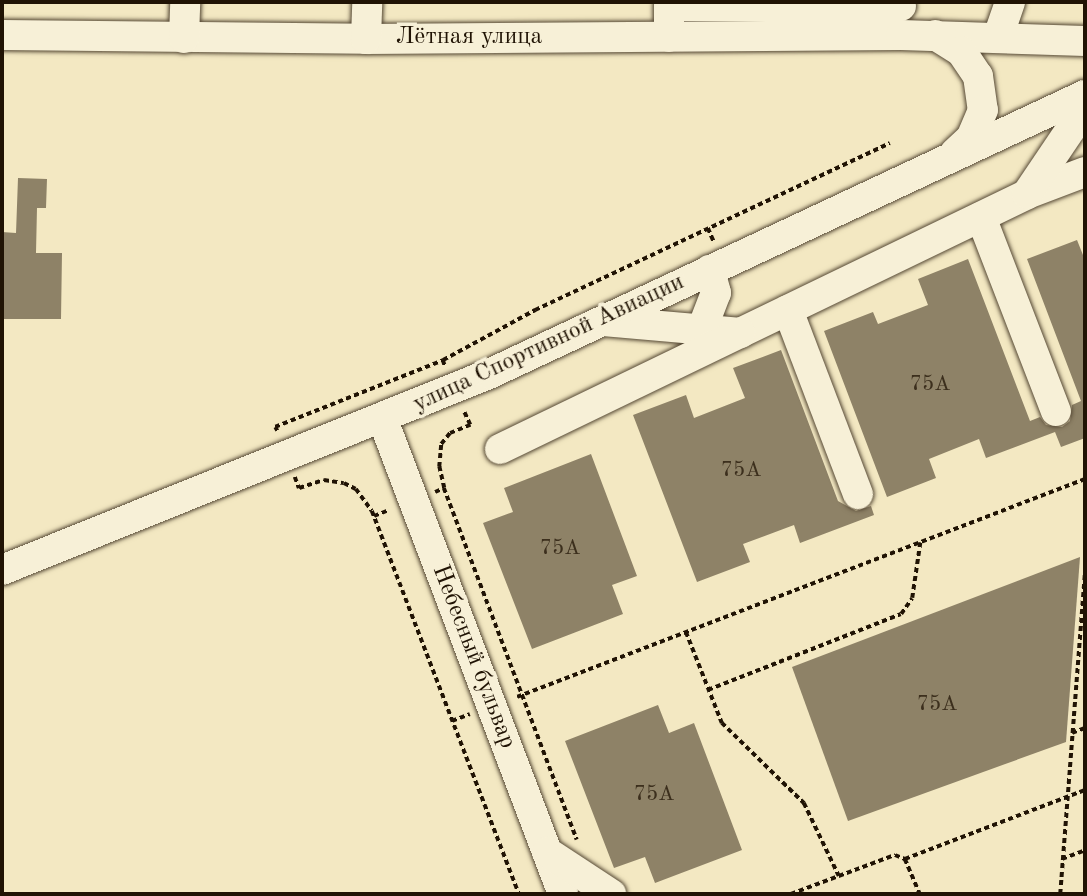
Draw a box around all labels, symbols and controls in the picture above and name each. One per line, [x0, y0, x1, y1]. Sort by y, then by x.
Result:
street label: Лётная улица [396, 24, 542, 52]
street label: улица Спортивной Авиации [409, 268, 689, 420]
house number: 75А [910, 372, 950, 398]
house number: 75А [721, 458, 761, 484]
house number: 75А [540, 536, 580, 562]
street label: Небесный бульвар [425, 561, 521, 753]
house number: 75А [917, 692, 957, 718]
house number: 75А [634, 782, 674, 808]

